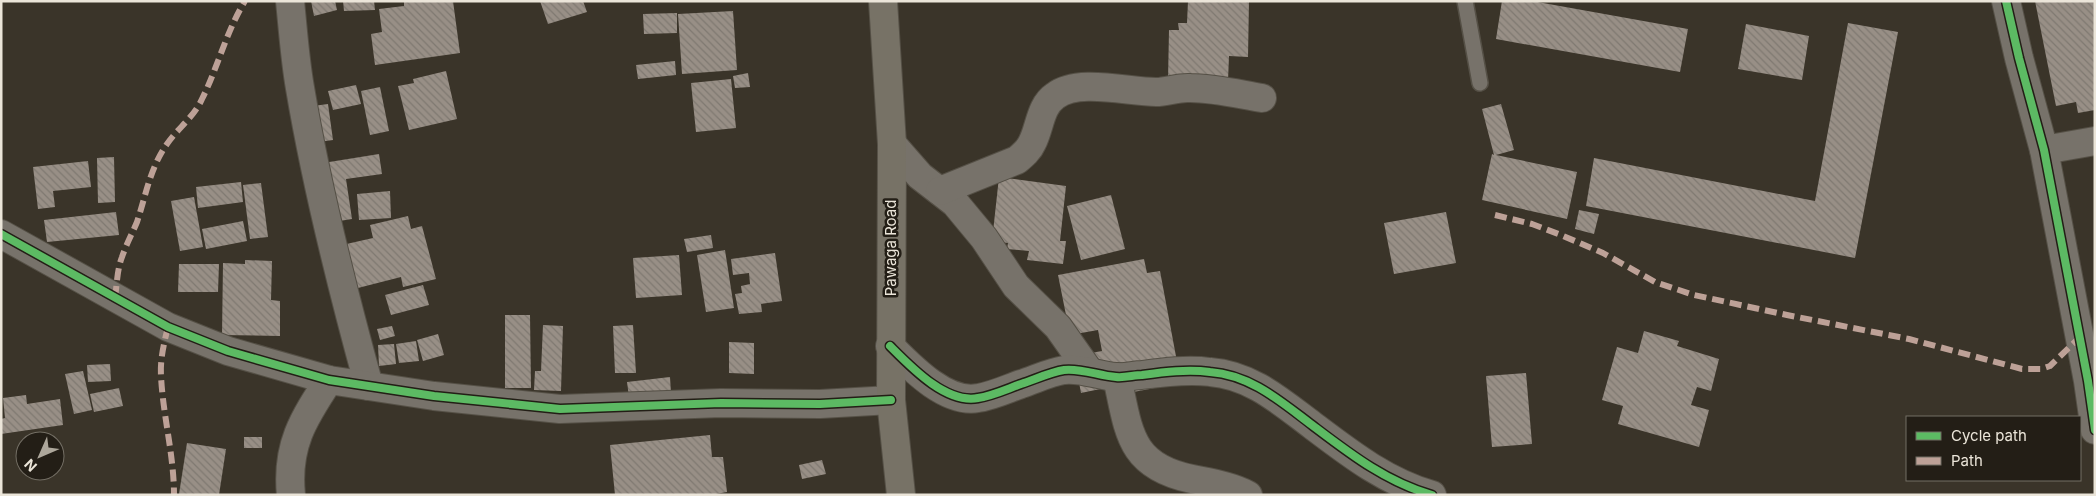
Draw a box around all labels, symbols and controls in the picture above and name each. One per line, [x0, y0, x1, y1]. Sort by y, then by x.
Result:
street label: Pawaga Road [881, 200, 900, 296]
legend [1906, 416, 2081, 481]
text: Cycle path [1951, 426, 2027, 445]
north arrow [15, 431, 65, 481]
text: Path [1951, 451, 1983, 470]
text: N [21, 456, 40, 475]

